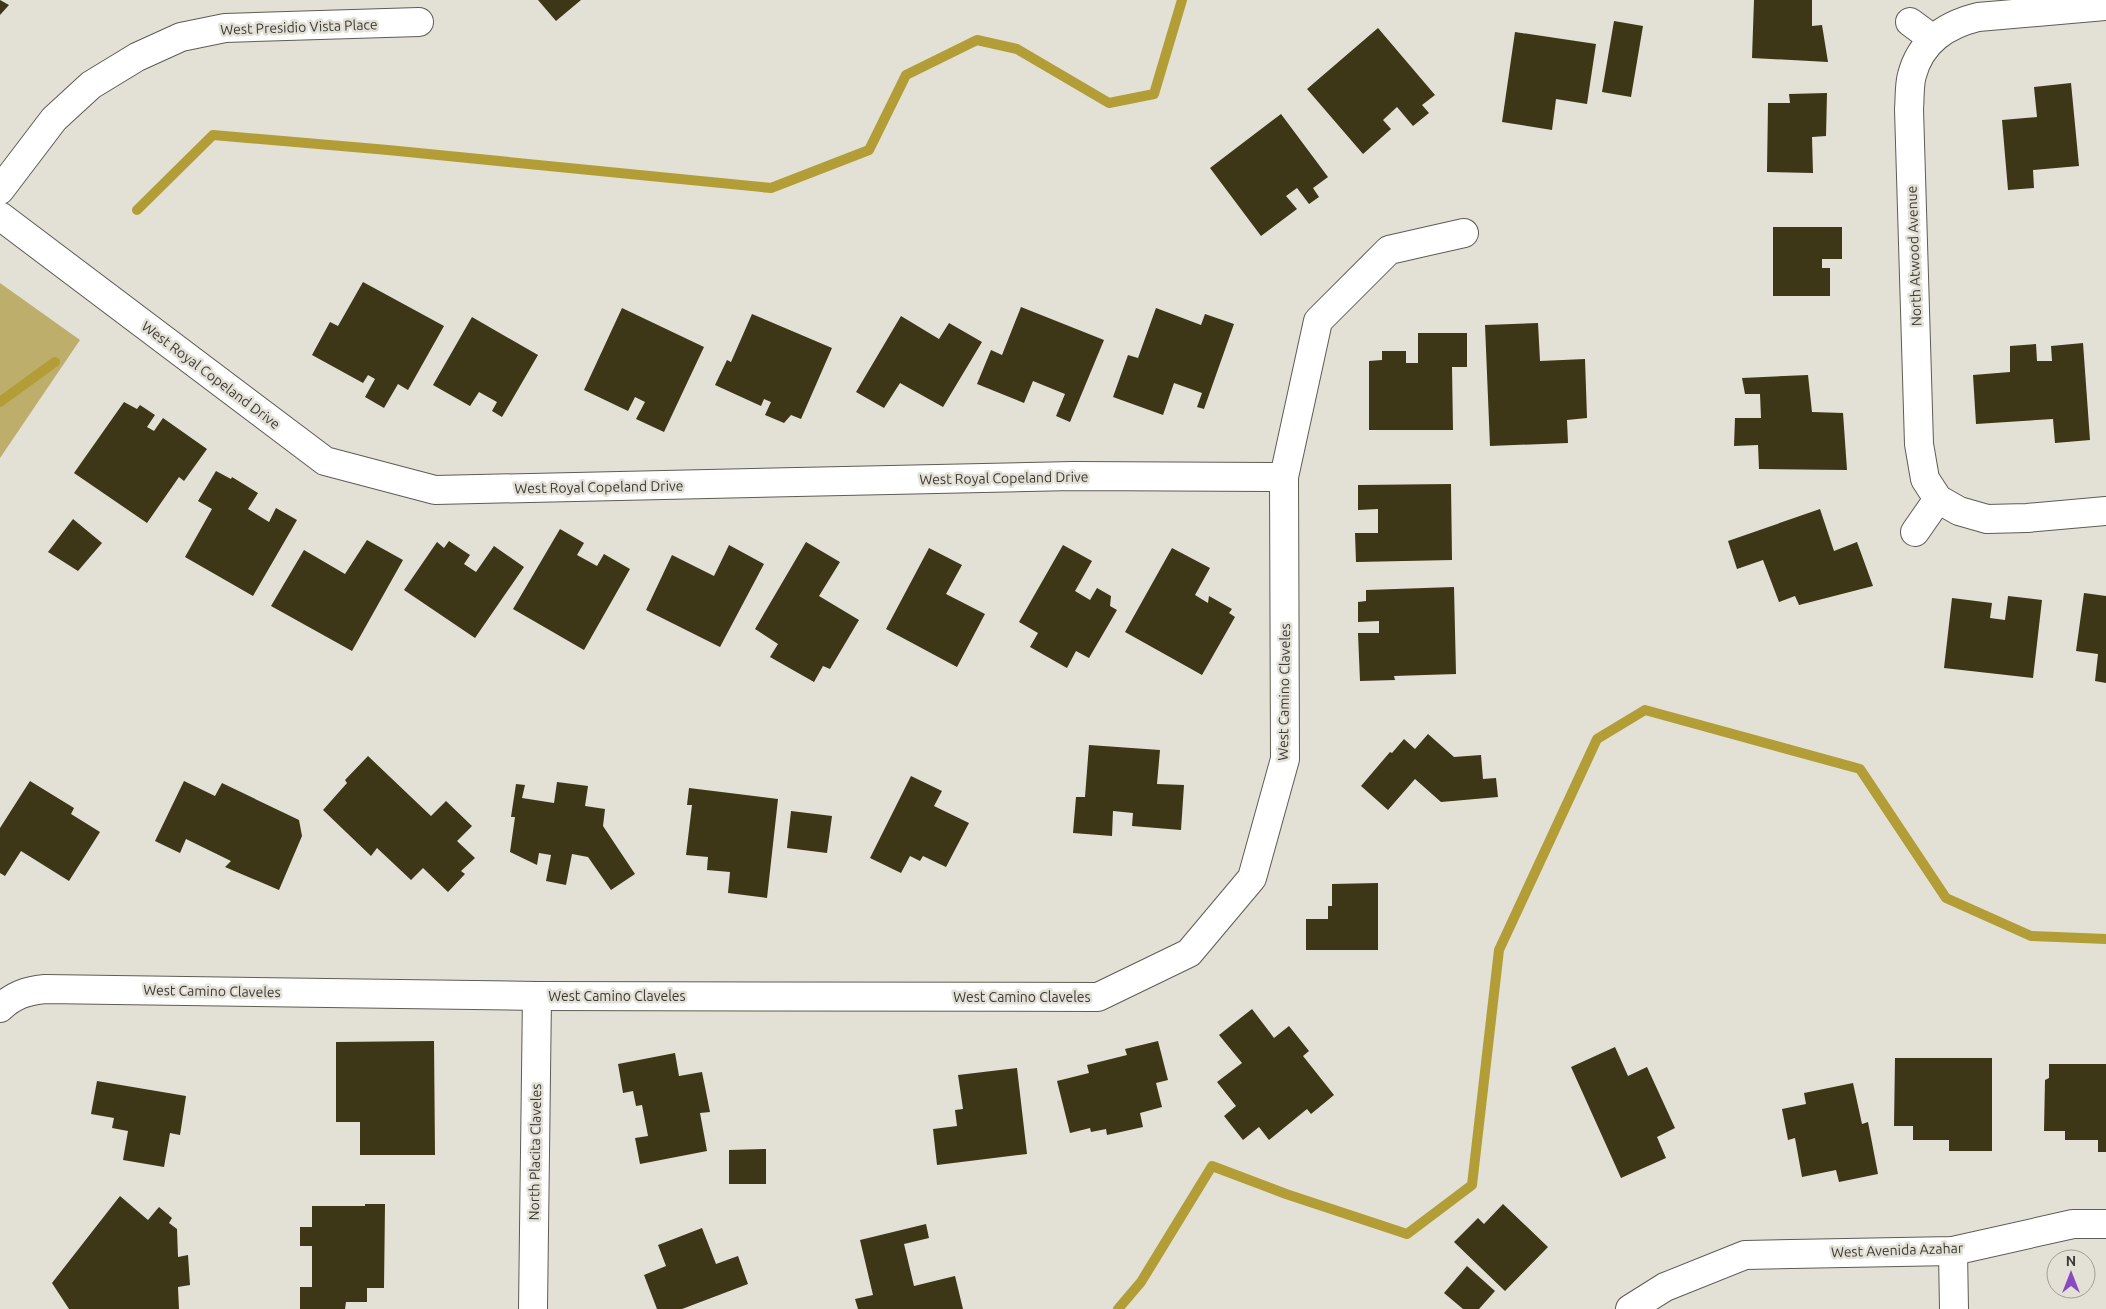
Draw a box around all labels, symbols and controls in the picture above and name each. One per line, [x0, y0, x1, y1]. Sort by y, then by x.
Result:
street label: West Presidio Vista Place [220, 16, 378, 38]
street label: North Atwood Avenue [1904, 185, 1924, 327]
street label: West Royal Copeland Drive [139, 318, 283, 432]
street label: West Royal Copeland Drive [919, 469, 1089, 487]
street label: West Royal Copeland Drive [514, 478, 684, 496]
street label: West Camino Claveles [1275, 623, 1293, 761]
street label: West Camino Claveles [143, 982, 281, 1000]
street label: West Camino Claveles [548, 988, 686, 1004]
street label: West Camino Claveles [953, 989, 1091, 1005]
street label: North Placita Claveles [526, 1084, 544, 1220]
street label: West Avenida Azahar [1831, 1240, 1964, 1260]
north arrow [2046, 1249, 2096, 1299]
text: N [2066, 1253, 2076, 1269]

